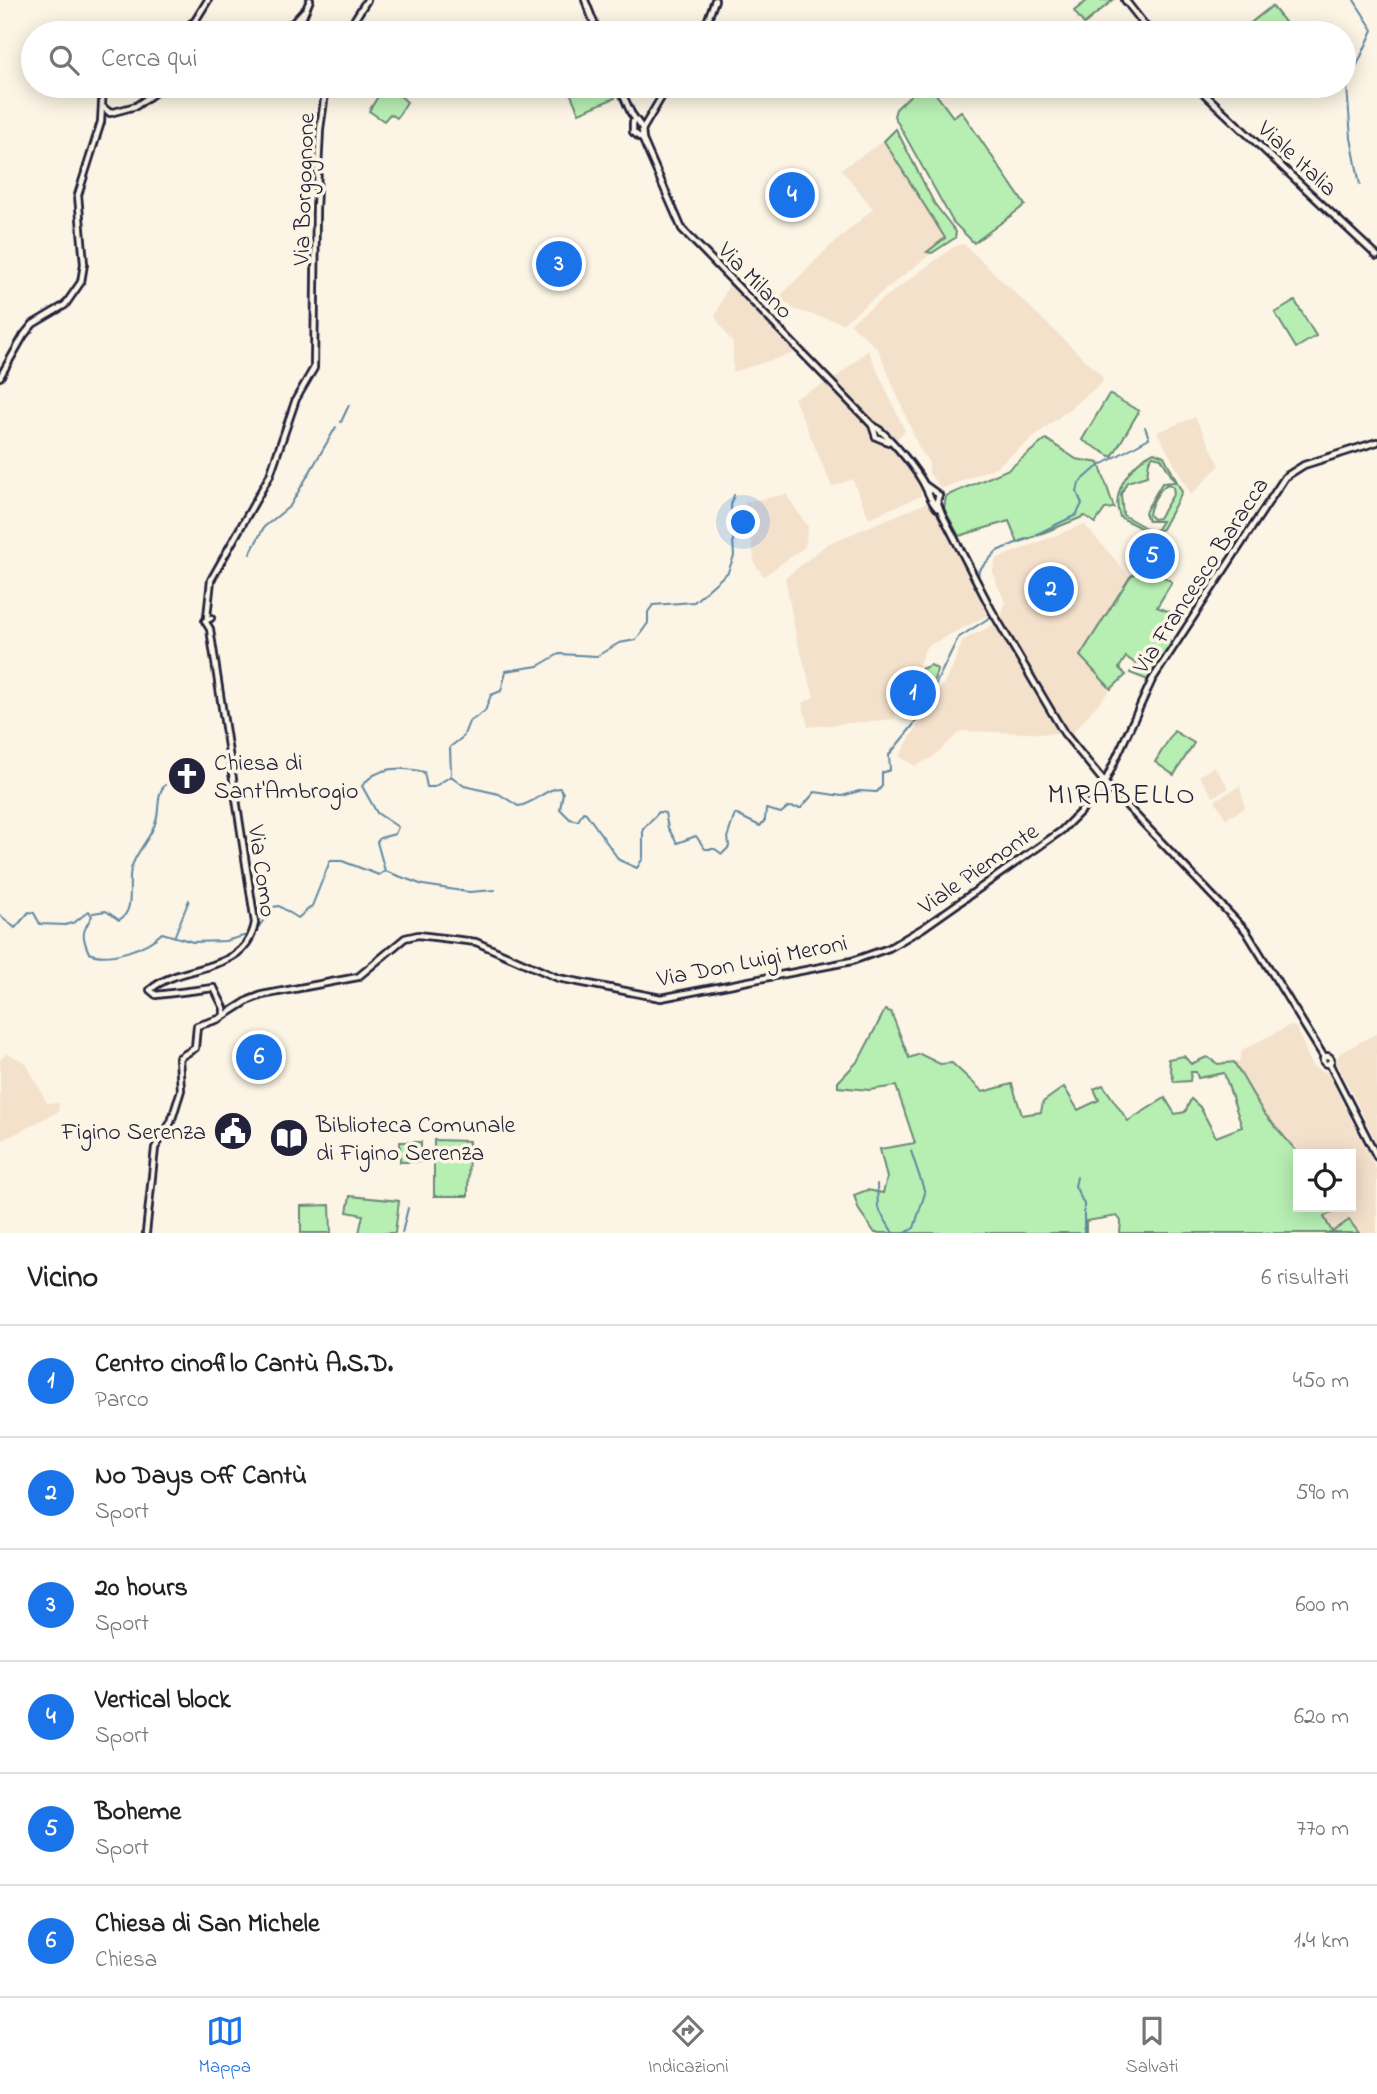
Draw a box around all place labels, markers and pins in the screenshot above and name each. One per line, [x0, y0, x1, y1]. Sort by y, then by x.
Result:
pin: 4 [769, 169, 815, 221]
pin: 3 [536, 238, 582, 290]
pin: 5 [1129, 530, 1175, 582]
pin: 2 [1028, 563, 1074, 615]
pin: 1 [890, 667, 936, 719]
place label: Chiesa di Sant'Ambrogio [214, 747, 358, 810]
church icon: Chiesa di Sant'Ambrogio [166, 755, 208, 797]
pin: 6 [236, 1031, 282, 1083]
place label: Biblioteca Comunale di Figino Serenza [315, 1109, 515, 1172]
public building icon: Figino Serenza [212, 1110, 254, 1152]
place label: Figino Serenza [60, 1116, 206, 1151]
library icon: Biblioteca Comunale di Figino Serenza [268, 1117, 310, 1159]

